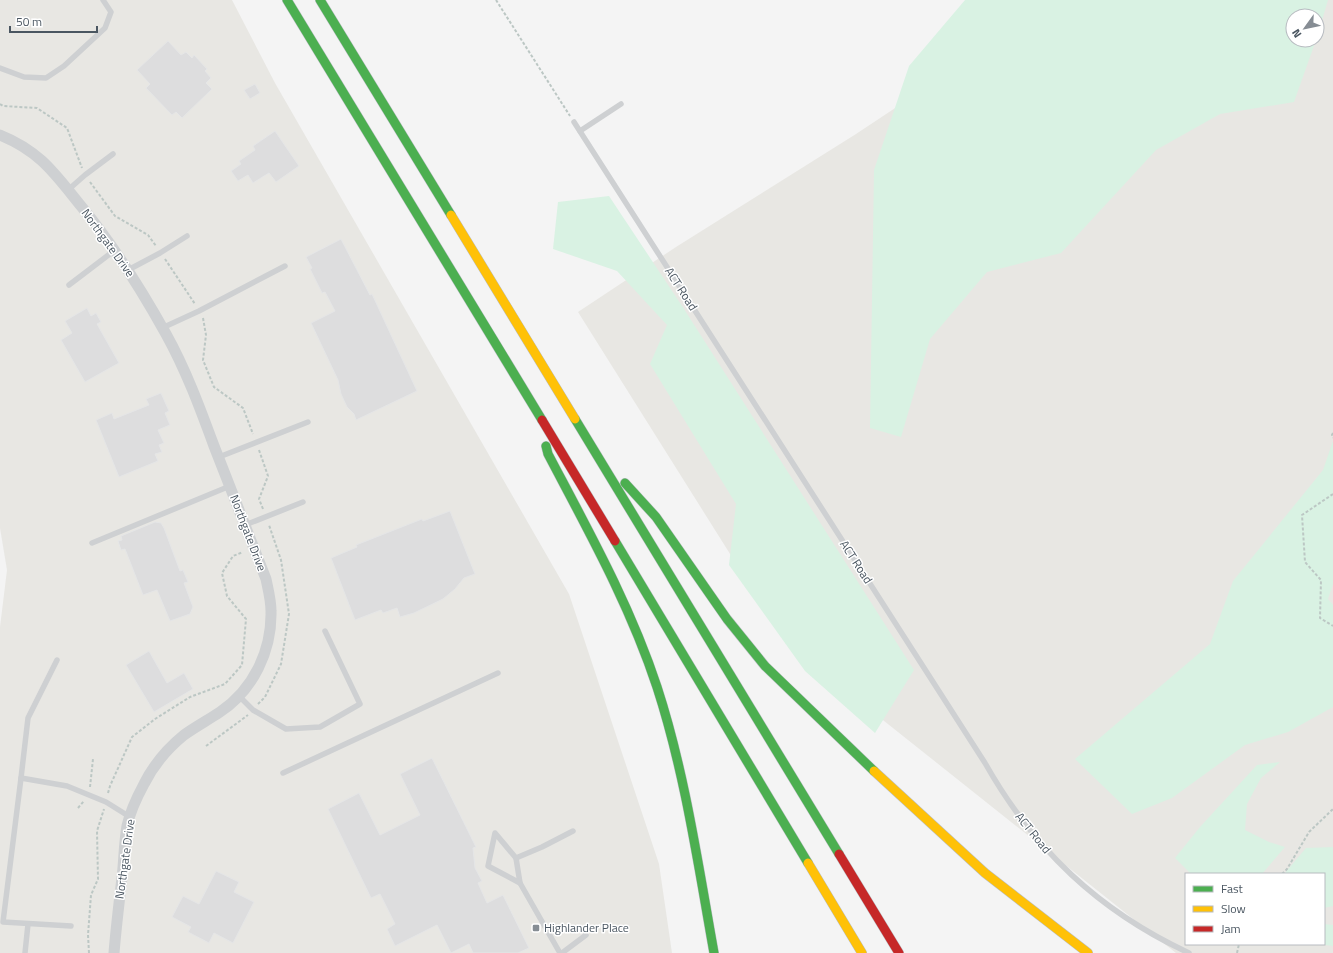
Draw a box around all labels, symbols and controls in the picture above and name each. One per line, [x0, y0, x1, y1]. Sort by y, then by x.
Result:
scale bar [10, 8, 97, 34]
north arrow [1285, 8, 1325, 48]
text: 50 m [16, 12, 42, 31]
text: N [1288, 26, 1305, 41]
street label: Northgate Drive [77, 205, 140, 281]
street label: ACT Road [660, 263, 703, 314]
street label: Northgate Drive [225, 492, 272, 574]
street label: ACT Road [835, 536, 878, 587]
street label: ACT Road [1011, 808, 1056, 857]
street label: Northgate Drive [109, 818, 140, 900]
legend [1185, 873, 1325, 945]
text: Fast [1221, 879, 1244, 898]
text: Slow [1221, 899, 1246, 918]
place label: Highlander Place [544, 918, 629, 937]
text: Jam [1221, 919, 1241, 938]
marker: Highlander Place [531, 923, 541, 933]

